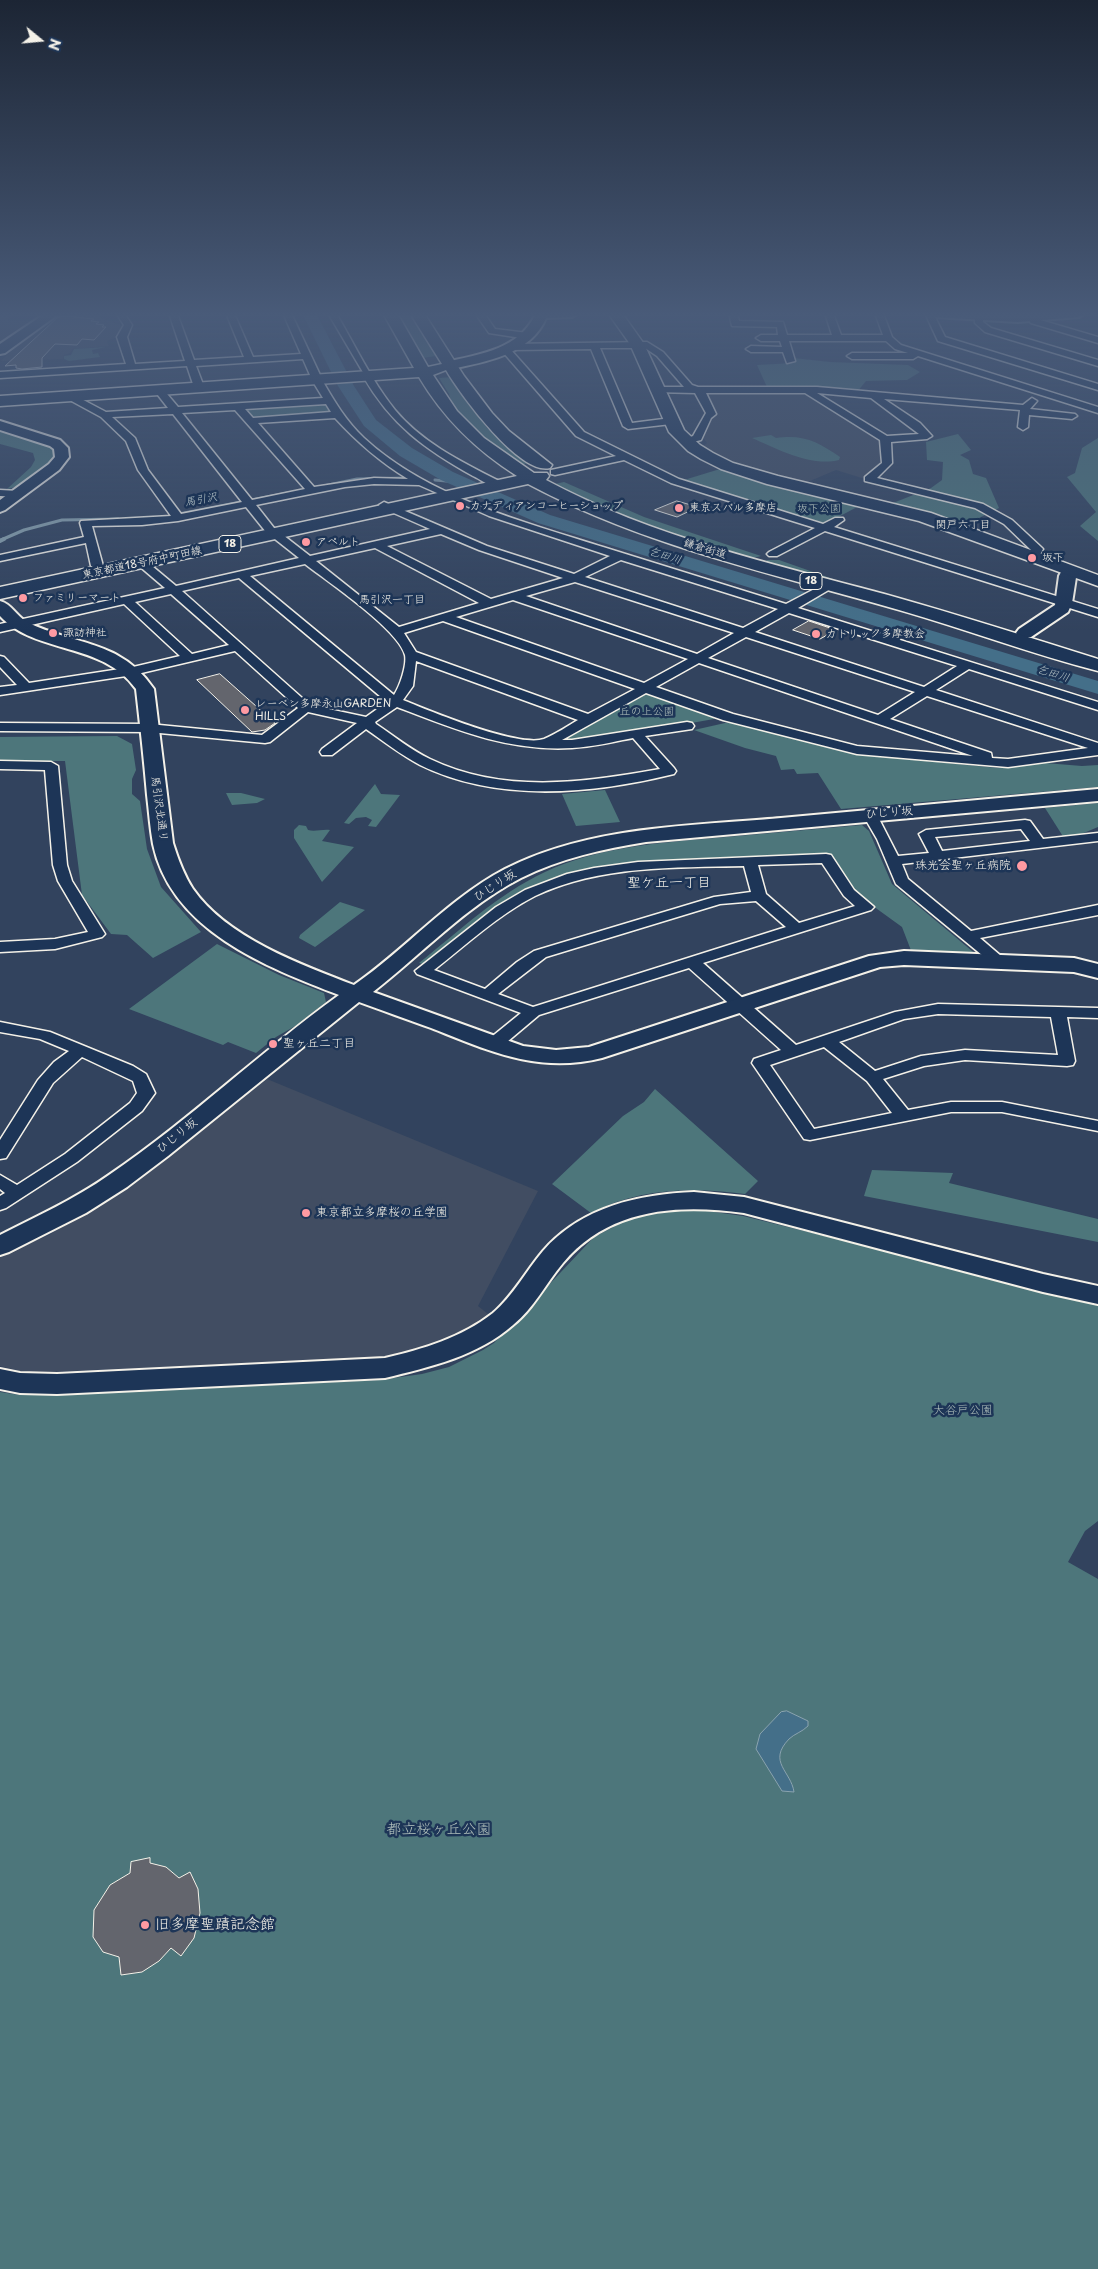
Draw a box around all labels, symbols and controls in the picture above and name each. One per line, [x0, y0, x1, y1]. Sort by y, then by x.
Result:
north arrow [15, 15, 65, 65]
text: N [43, 36, 66, 53]
water label: 馬引沢 [184, 490, 218, 510]
place label: カナディアンコーヒーショップ [470, 499, 623, 513]
marker: カナディアンコーヒーショップ [454, 500, 466, 512]
place label: 東京スバル多摩店 [689, 501, 777, 515]
marker: 東京スバル多摩店 [673, 502, 685, 514]
park label: 坂下公園 [797, 502, 841, 516]
district label: 関戸六丁目 [936, 518, 990, 532]
place label: アペルト [316, 535, 360, 549]
road number: 18 [219, 536, 241, 552]
marker: アペルト [300, 536, 312, 548]
street label: 鎌倉街道 [682, 536, 728, 562]
street label: 東京都道18号府中町田線 [81, 544, 203, 582]
water label: 乞田川 [647, 545, 683, 567]
place label: 坂下 [1042, 551, 1064, 565]
marker: 坂下 [1026, 552, 1038, 564]
road number: 18 [800, 572, 822, 590]
place label: ファミリーマート [33, 591, 121, 605]
marker: ファミリーマート [17, 592, 29, 604]
district label: 馬引沢一丁目 [359, 593, 425, 607]
place label: 諏訪神社 [63, 626, 107, 640]
marker: 諏訪神社 [47, 627, 59, 639]
place label: カトリック多摩教会 [826, 627, 925, 641]
marker: カトリック多摩教会 [810, 628, 822, 640]
water label: 乞田川 [1035, 663, 1071, 685]
place label: レーベン多摩永山GARDEN HILLS [255, 697, 391, 723]
marker: レーベン多摩永山GARDEN HILLS [239, 704, 251, 716]
park label: 丘の上公園 [620, 705, 674, 719]
street label: 馬引沢北通り [148, 775, 170, 843]
street label: ひじり坂 [864, 804, 914, 822]
place label: 珠光会聖ヶ丘病院 [915, 859, 1011, 873]
marker: 珠光会聖ヶ丘病院 [1015, 859, 1029, 873]
street label: ひじり坂 [471, 867, 519, 905]
district label: 聖ケ丘一丁目 [627, 875, 711, 891]
place label: 聖ヶ丘二丁目 [283, 1037, 355, 1051]
marker: 聖ヶ丘二丁目 [267, 1038, 279, 1050]
street label: ひじり坂 [154, 1115, 200, 1157]
place label: 東京都立多摩桜の丘学園 [316, 1206, 448, 1220]
marker: 東京都立多摩桜の丘学園 [300, 1207, 312, 1219]
park label: 大谷戸公園 [933, 1404, 993, 1418]
park label: 都立桜ヶ丘公園 [387, 1821, 491, 1839]
place label: 旧多摩聖蹟記念館 [155, 1916, 275, 1934]
marker: 旧多摩聖蹟記念館 [139, 1919, 151, 1931]

